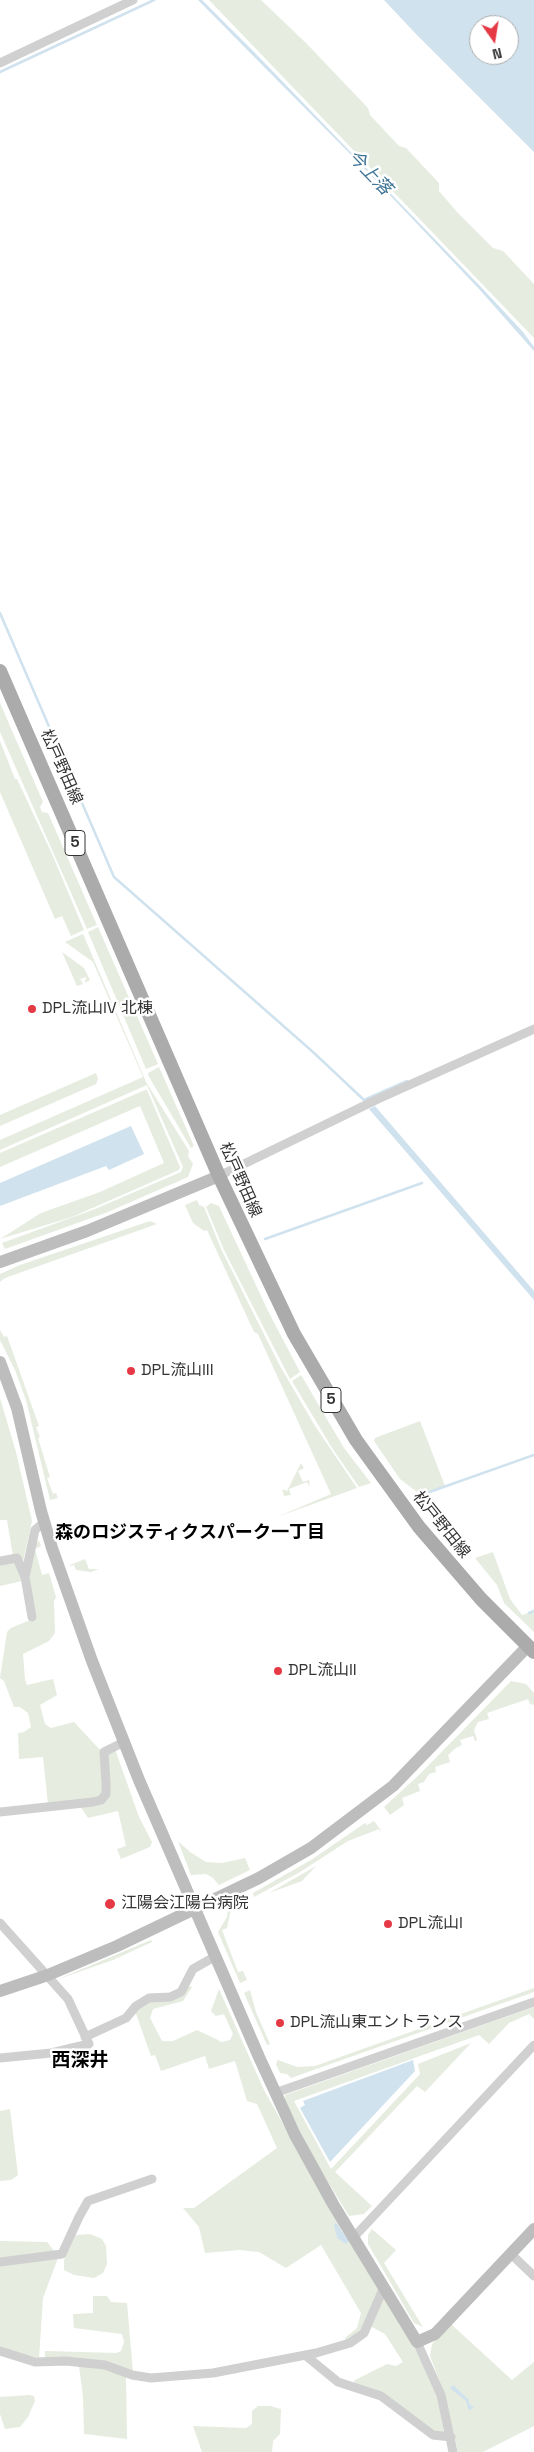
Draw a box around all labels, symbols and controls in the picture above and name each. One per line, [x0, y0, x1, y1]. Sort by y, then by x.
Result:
north arrow [469, 15, 519, 65]
text: N [491, 44, 504, 63]
water label: 今上落 [342, 146, 396, 200]
street label: 松戸野田線 [36, 727, 86, 807]
road number: 5 [65, 830, 85, 856]
place label: DPL流山IV 北棟 [42, 999, 153, 1019]
marker: DPL流山IV 北棟 [26, 1003, 38, 1015]
street label: 松戸野田線 [215, 1140, 265, 1220]
place label: DPL流山III [141, 1361, 214, 1381]
marker: DPL流山III [125, 1365, 137, 1377]
road number: 5 [321, 1388, 341, 1412]
street label: 松戸野田線 [408, 1488, 474, 1562]
district label: 森のロジスティクスパーク一丁目 [55, 1522, 325, 1544]
place label: DPL流山II [288, 1661, 357, 1681]
marker: DPL流山II [272, 1665, 284, 1677]
place label: 江陽会江陽台病院 [121, 1894, 249, 1914]
marker: 江陽会江陽台病院 [103, 1897, 117, 1911]
place label: DPL流山I [398, 1914, 463, 1934]
marker: DPL流山I [382, 1918, 394, 1930]
place label: DPL流山東エントランス [290, 2013, 463, 2033]
marker: DPL流山東エントランス [274, 2017, 286, 2029]
district label: 西深井 [52, 2050, 108, 2072]

